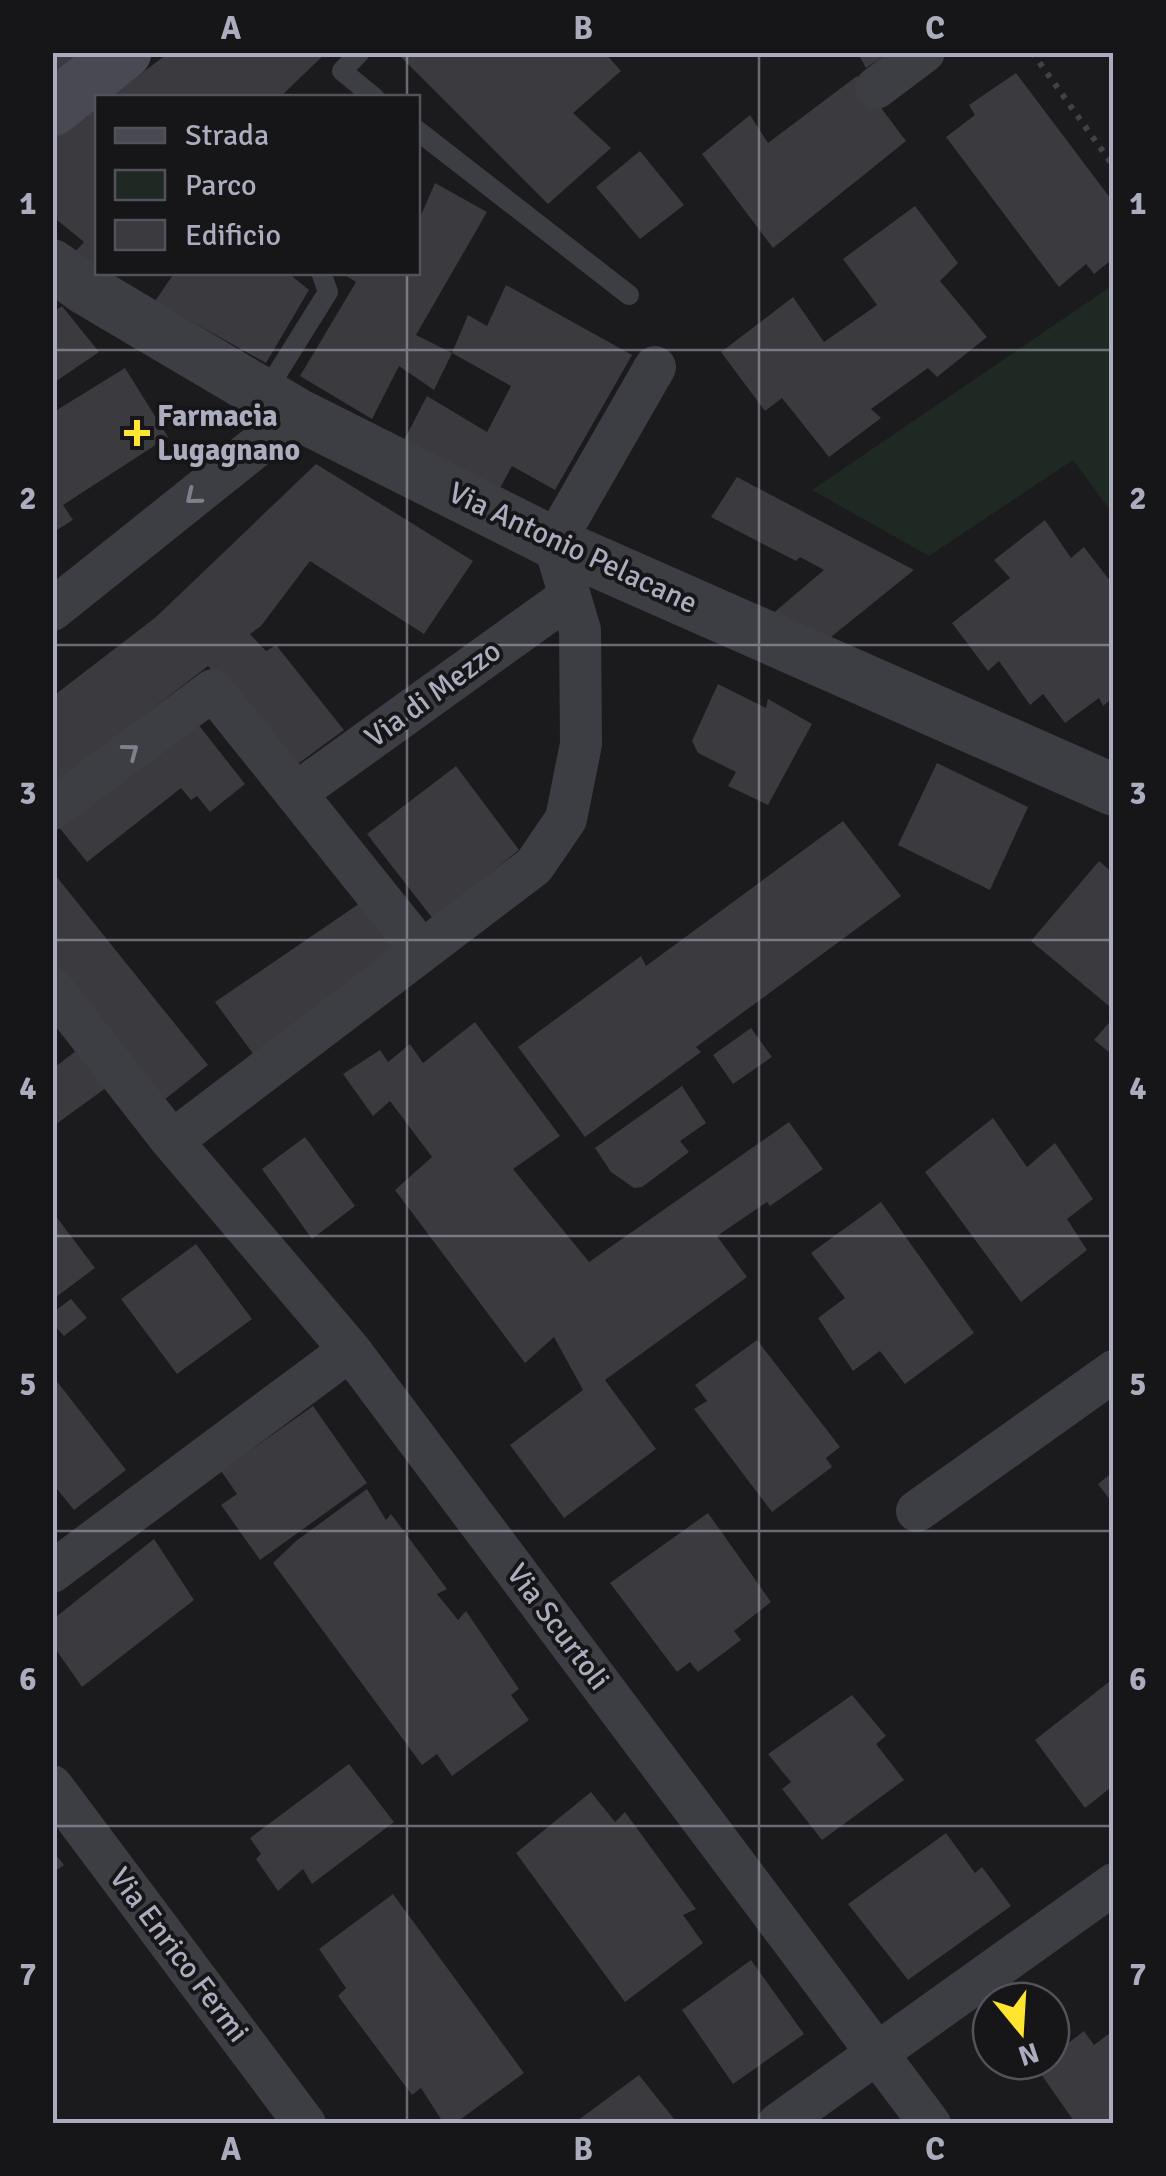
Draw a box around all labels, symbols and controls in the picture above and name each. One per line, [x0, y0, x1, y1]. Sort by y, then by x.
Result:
text: A [221, 9, 242, 48]
text: B [573, 9, 593, 48]
text: C [925, 9, 945, 48]
legend [95, 95, 420, 275]
text: Strada [185, 117, 269, 154]
text: Parco [185, 167, 257, 204]
text: 1 [19, 184, 37, 223]
text: 1 [1129, 184, 1147, 223]
text: Edificio [185, 217, 281, 254]
place label: Farmacia Lugagnano [157, 398, 300, 469]
marker: Farmacia Lugagnano [126, 422, 148, 444]
street label: Via Antonio Pelacane [443, 474, 703, 622]
text: 2 [19, 479, 37, 518]
text: 2 [1129, 479, 1147, 518]
one-way arrow [187, 485, 205, 503]
street label: Via di Mezzo [358, 632, 508, 756]
one-way arrow [120, 745, 138, 762]
text: 3 [19, 774, 37, 813]
text: 3 [1129, 774, 1147, 813]
text: 4 [19, 1069, 37, 1108]
text: 4 [1129, 1069, 1147, 1108]
text: 5 [19, 1365, 37, 1404]
text: 5 [1129, 1365, 1147, 1404]
street label: Via Scurtoli [498, 1556, 618, 1698]
text: 6 [19, 1660, 37, 1699]
text: 6 [1129, 1660, 1147, 1699]
street label: Via Enrico Fermi [101, 1860, 257, 2050]
text: 7 [19, 1955, 37, 1994]
text: 7 [1129, 1955, 1147, 1994]
north arrow [971, 1981, 1071, 2081]
text: N [1014, 2035, 1043, 2073]
text: A [221, 2130, 242, 2169]
text: B [573, 2130, 593, 2169]
text: C [925, 2130, 945, 2169]

